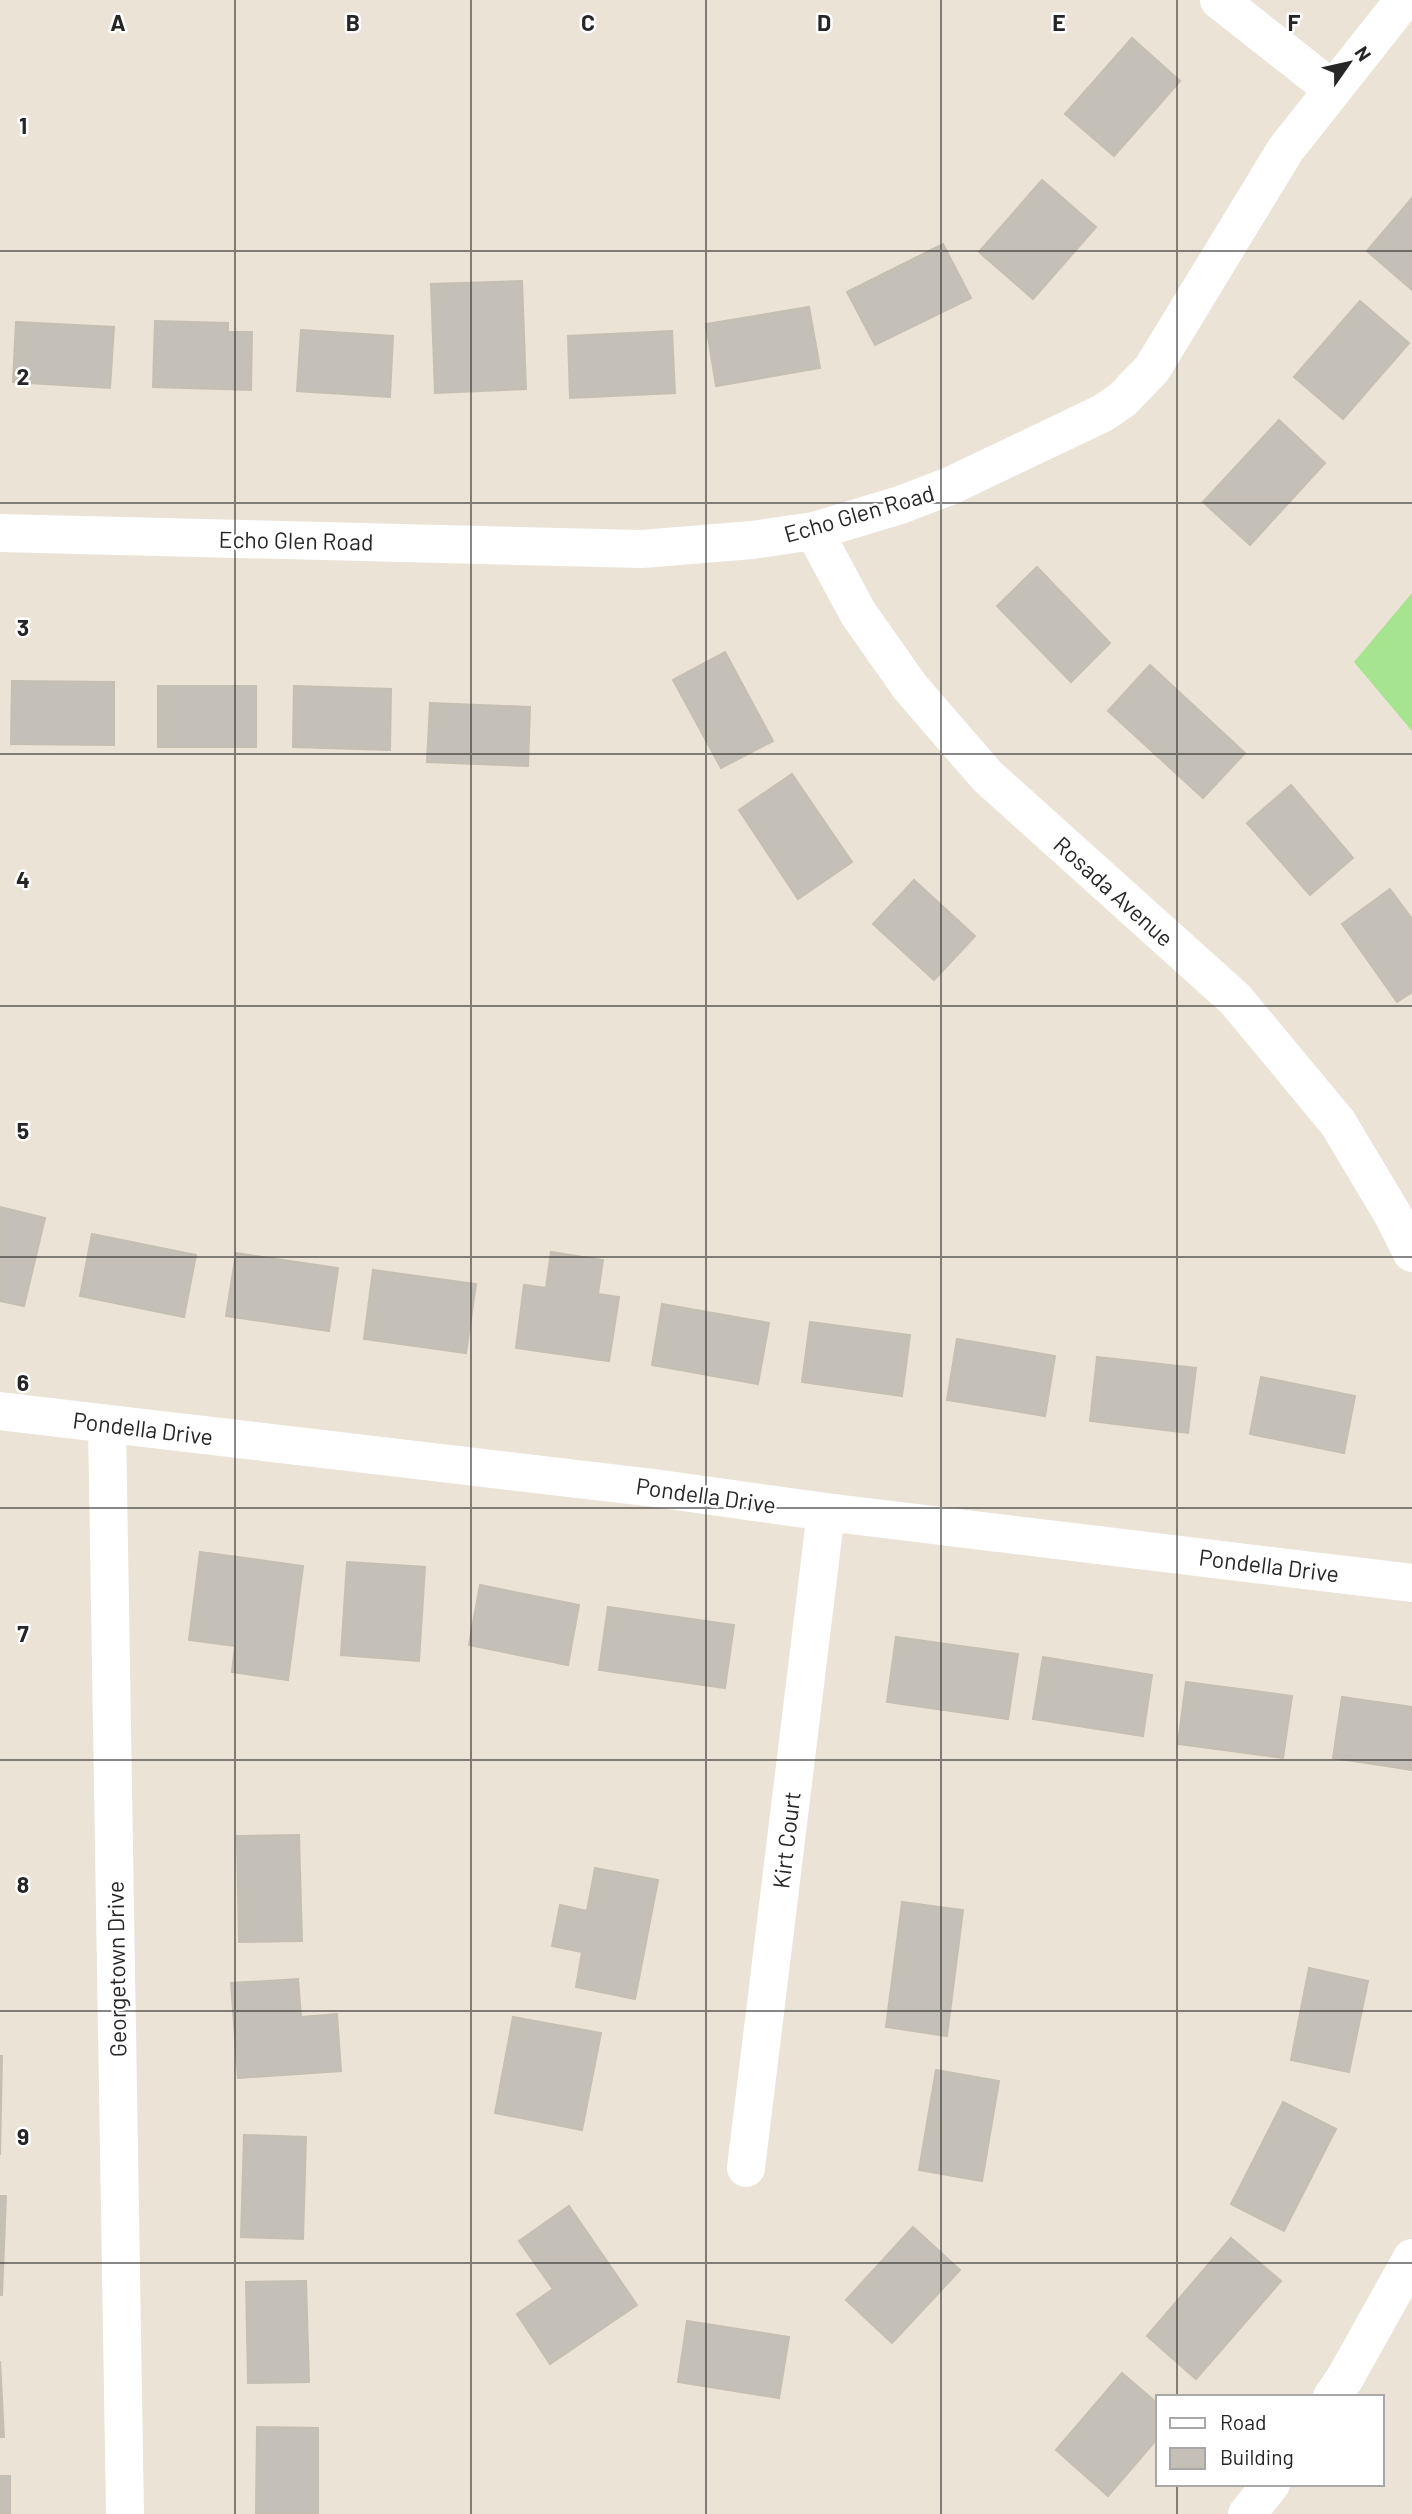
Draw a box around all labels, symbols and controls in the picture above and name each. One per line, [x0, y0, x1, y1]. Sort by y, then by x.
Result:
text: A [110, 8, 126, 36]
text: B [346, 8, 360, 36]
text: C [581, 8, 595, 36]
text: D [817, 8, 831, 36]
text: E [1052, 8, 1066, 36]
text: F [1288, 8, 1301, 36]
north arrow [1314, 28, 1384, 98]
text: N [1350, 42, 1377, 65]
text: 1 [19, 111, 27, 139]
text: 2 [17, 362, 29, 390]
street label: Echo Glen Road [781, 478, 937, 548]
street label: Echo Glen Road [218, 525, 374, 555]
text: 3 [17, 613, 29, 641]
street label: Rosada Avenue [1048, 830, 1180, 952]
text: 4 [16, 865, 30, 893]
text: 5 [17, 1116, 29, 1144]
text: 6 [17, 1368, 29, 1396]
street label: Pondella Drive [71, 1406, 215, 1450]
street label: Pondella Drive [634, 1471, 778, 1519]
street label: Pondella Drive [1197, 1543, 1341, 1587]
text: 7 [17, 1619, 29, 1647]
street label: Kirt Court [766, 1790, 806, 1890]
text: 8 [17, 1870, 29, 1898]
street label: Georgetown Drive [100, 1881, 132, 2057]
text: 9 [17, 2122, 29, 2150]
legend [1156, 2395, 1384, 2486]
text: Road [1220, 2409, 1266, 2434]
text: Building [1220, 2444, 1294, 2469]

